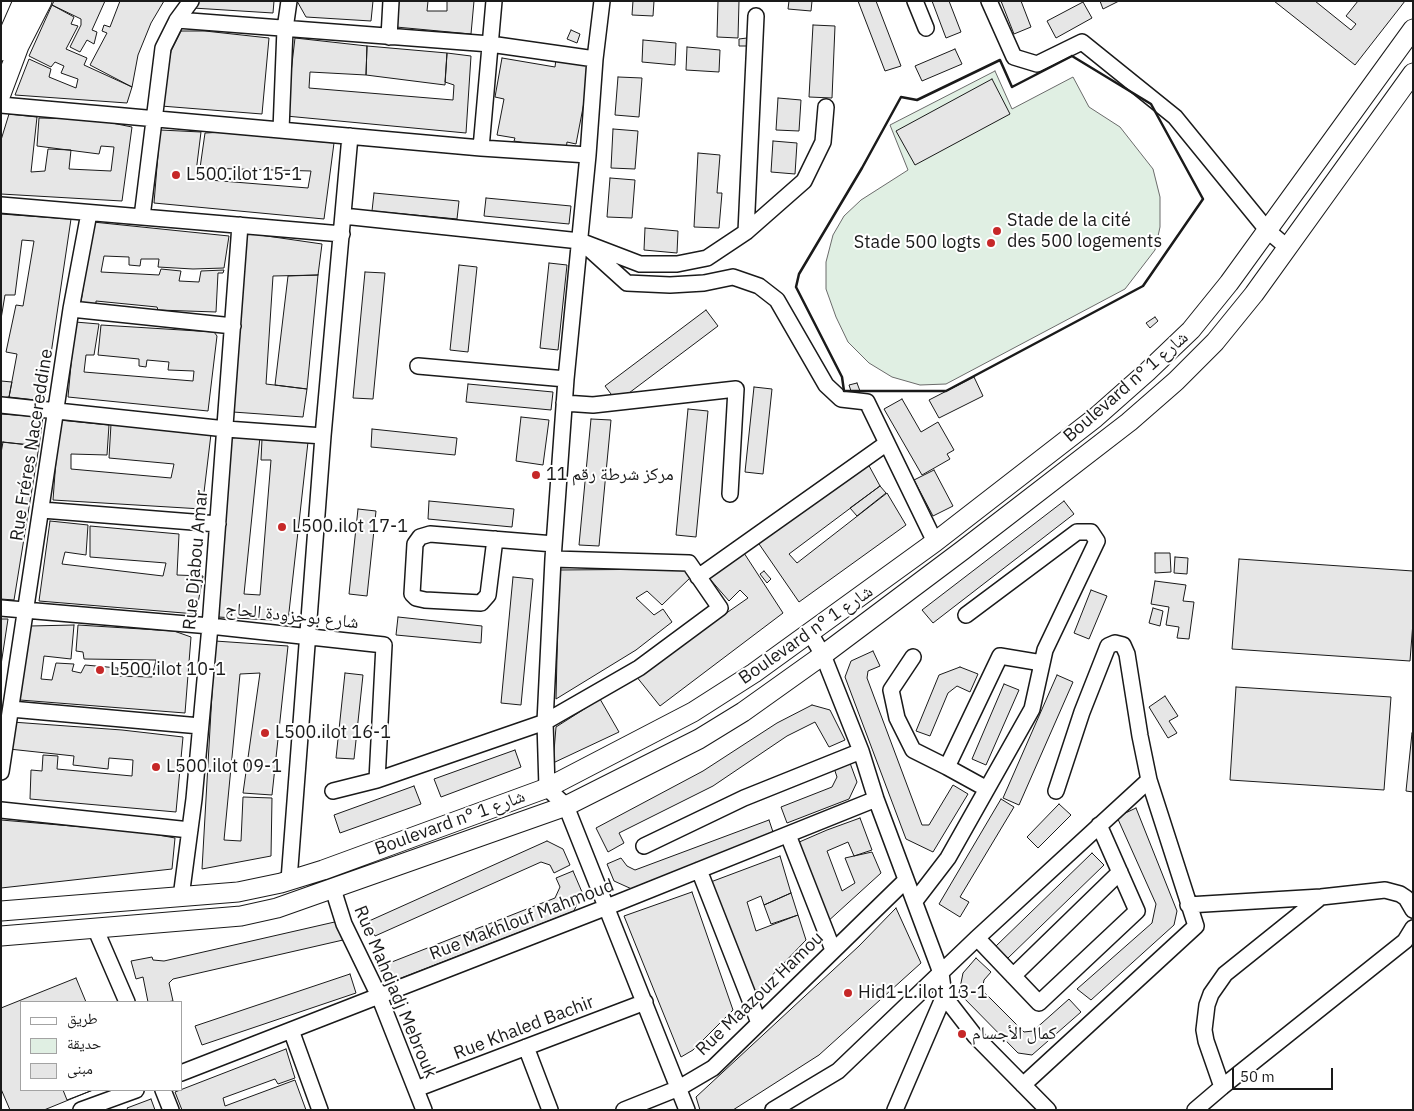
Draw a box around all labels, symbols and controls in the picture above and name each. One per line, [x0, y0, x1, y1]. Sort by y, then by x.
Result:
place label: L500.ilot 15-1 [186, 164, 302, 186]
marker: L500.ilot 15-1 [170, 169, 182, 181]
place label: Stade de la cité des 500 logements [1007, 210, 1162, 252]
marker: Stade de la cité des 500 logements [991, 225, 1003, 237]
place label: Stade 500 logts [854, 232, 981, 254]
marker: Stade 500 logts [985, 237, 997, 249]
street label: Boulevard n° شارع 1 [1059, 327, 1193, 447]
street label: Rue Fréres Nacereddine [6, 347, 58, 543]
place label: مركز شرطة رقم 11 [546, 464, 674, 486]
marker: مركز شرطة رقم 11 [530, 469, 542, 481]
street label: Rue Djabou Amar [179, 489, 213, 631]
place label: L500.ilot 17-1 [292, 516, 408, 538]
marker: L500.ilot 17-1 [276, 521, 288, 533]
street label: Boulevard n° شارع 1 [735, 581, 877, 689]
street label: شارع بوحزودة الحاج [224, 598, 360, 634]
place label: L500.ilot 10-1 [110, 659, 226, 681]
marker: L500.ilot 10-1 [94, 664, 106, 676]
place label: L500.ilot 16-1 [275, 722, 391, 744]
marker: L500.ilot 16-1 [259, 727, 271, 739]
place label: L500.ilot 09-1 [166, 756, 282, 778]
marker: L500.ilot 09-1 [150, 761, 162, 773]
street label: Boulevard n° شارع 1 [372, 786, 528, 860]
street label: Rue Makhlouf Mahmoud [427, 875, 617, 965]
street label: Rue Mahdjadj Mebrouk [349, 902, 441, 1082]
street label: Rue Maazouz Hamou [692, 927, 828, 1061]
place label: Hid1-L.ilot 13-1 [858, 982, 988, 1004]
marker: Hid1-L.ilot 13-1 [842, 987, 854, 999]
street label: Rue Khaled Bachir [451, 991, 597, 1065]
legend [20, 1001, 182, 1091]
text: طريق [67, 1009, 98, 1028]
place label: كمال الأجسام [972, 1023, 1057, 1045]
marker: كمال الأجسام [956, 1028, 968, 1040]
text: حديقة [67, 1034, 101, 1053]
scale bar [1234, 1058, 1335, 1090]
text: مبنى [67, 1059, 93, 1078]
text: 50 m [1240, 1067, 1275, 1086]

